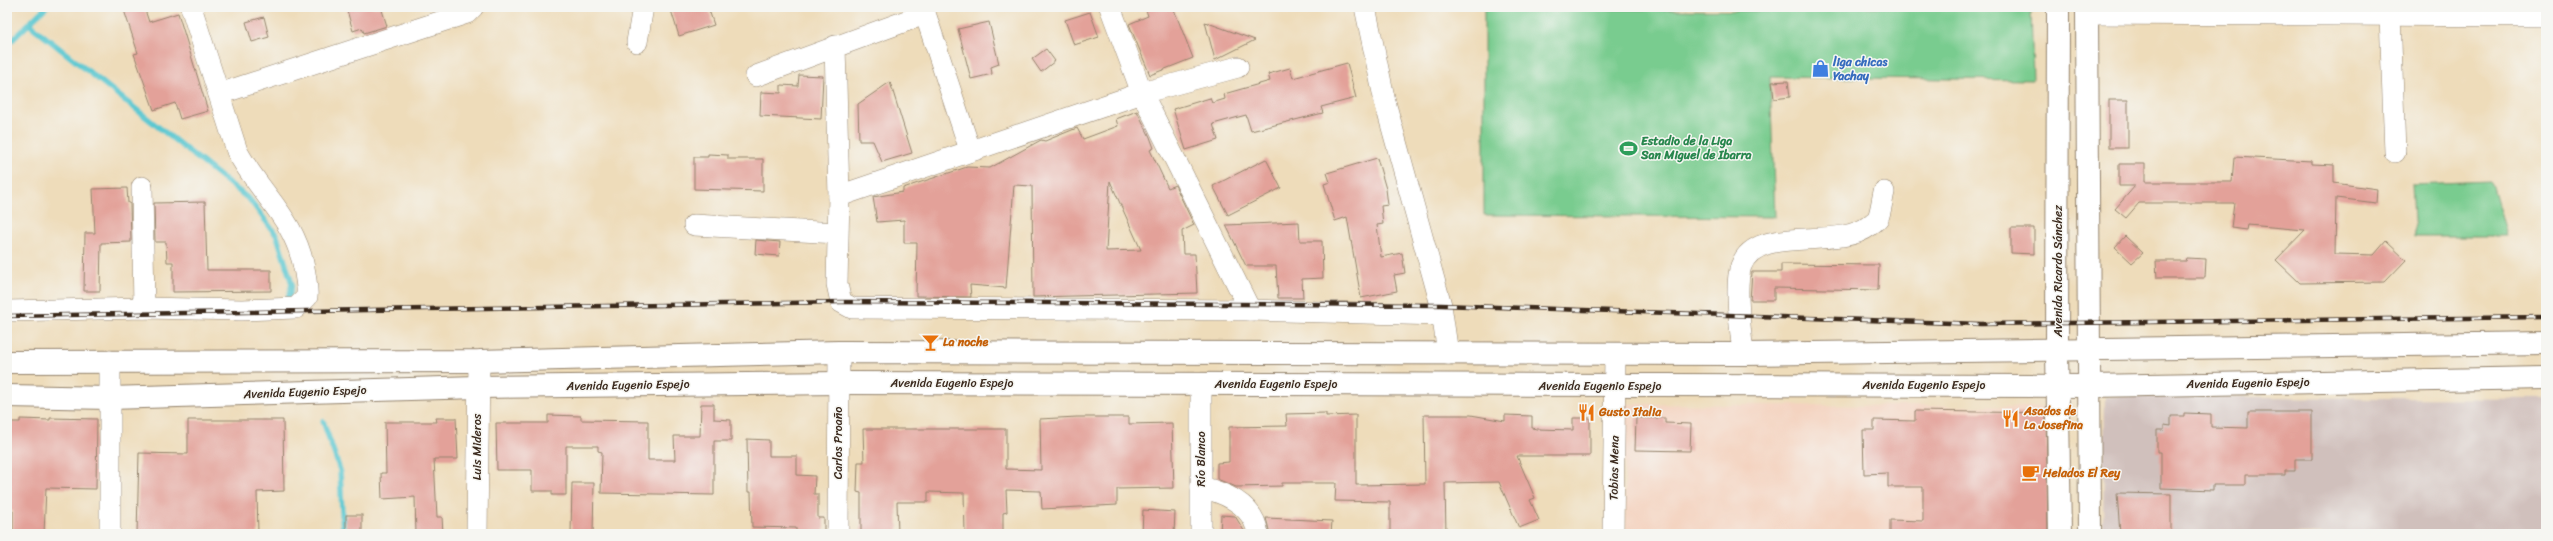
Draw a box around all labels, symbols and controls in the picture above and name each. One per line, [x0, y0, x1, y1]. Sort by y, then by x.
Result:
place label: liga chicas Yachay [1832, 51, 1889, 87]
shop icon: liga chicas Yachay [1810, 59, 1830, 79]
place label: Estadio de la Liga San Miguel de Ibarra [1640, 130, 1752, 166]
sports icon: Estadio de la Liga San Miguel de Ibarra [1618, 138, 1638, 158]
street label: Avenida Ricardo Sánchez [2047, 205, 2069, 338]
place label: La noche [943, 331, 989, 353]
bar icon: La noche [920, 332, 940, 352]
street label: Avenida Eugenio Espejo [2185, 371, 2310, 395]
street label: Avenida Eugenio Espejo [889, 372, 1014, 394]
street label: Avenida Eugenio Espejo [565, 373, 690, 397]
street label: Avenida Eugenio Espejo [1213, 373, 1338, 395]
street label: Avenida Eugenio Espejo [1861, 374, 1986, 396]
street label: Avenida Eugenio Espejo [1537, 375, 1662, 397]
street label: Avenida Eugenio Espejo [242, 379, 367, 405]
place label: Asados de La Josefina [2023, 400, 2083, 436]
place label: Gusto Italia [1598, 401, 1662, 423]
restaurant icon: Gusto Italia [1576, 402, 1596, 422]
street label: Carlos Proaño [827, 407, 849, 479]
restaurant icon: Asados de La Josefina [2001, 408, 2021, 428]
street label: Luis Mideros [466, 413, 488, 480]
street label: Río Blanco [1190, 431, 1212, 487]
street label: Tobias Mena [1602, 434, 1626, 501]
place label: Helados El Rey [2042, 462, 2121, 484]
cafe icon: Helados El Rey [2020, 463, 2040, 483]

